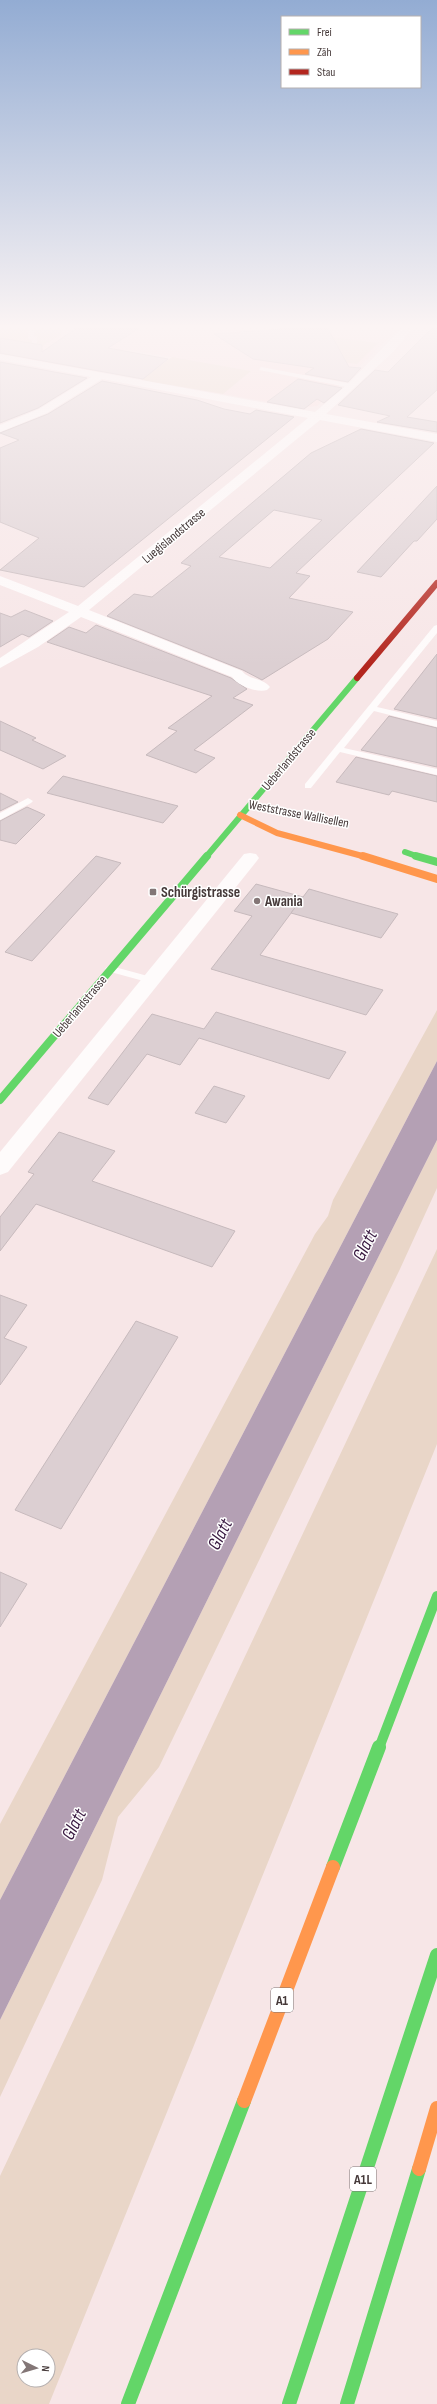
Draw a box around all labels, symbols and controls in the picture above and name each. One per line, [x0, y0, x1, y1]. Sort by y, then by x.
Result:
legend [281, 16, 421, 88]
text: Frei [317, 25, 332, 40]
text: Zäh [317, 45, 332, 60]
text: Stau [317, 65, 335, 80]
street label: Luegislandstrasse [139, 505, 209, 567]
street label: Ueberlandstrasse [258, 725, 319, 794]
street label: Weststrasse Wallisellen [247, 796, 350, 832]
place label: Schürgistrasse [161, 883, 240, 902]
marker: Schürgistrasse [148, 887, 158, 897]
place label: Awania [264, 892, 303, 911]
marker: Awania [252, 896, 262, 906]
street label: Ueberlandstrasse [49, 972, 110, 1041]
water label: Glatt [348, 1225, 383, 1265]
water label: Glatt [203, 1514, 238, 1554]
water label: Glatt [57, 1804, 92, 1844]
road number: A1 [271, 1988, 293, 2012]
road number: A1L [350, 2167, 376, 2191]
north arrow [16, 2348, 56, 2388]
text: N [39, 2365, 52, 2372]

